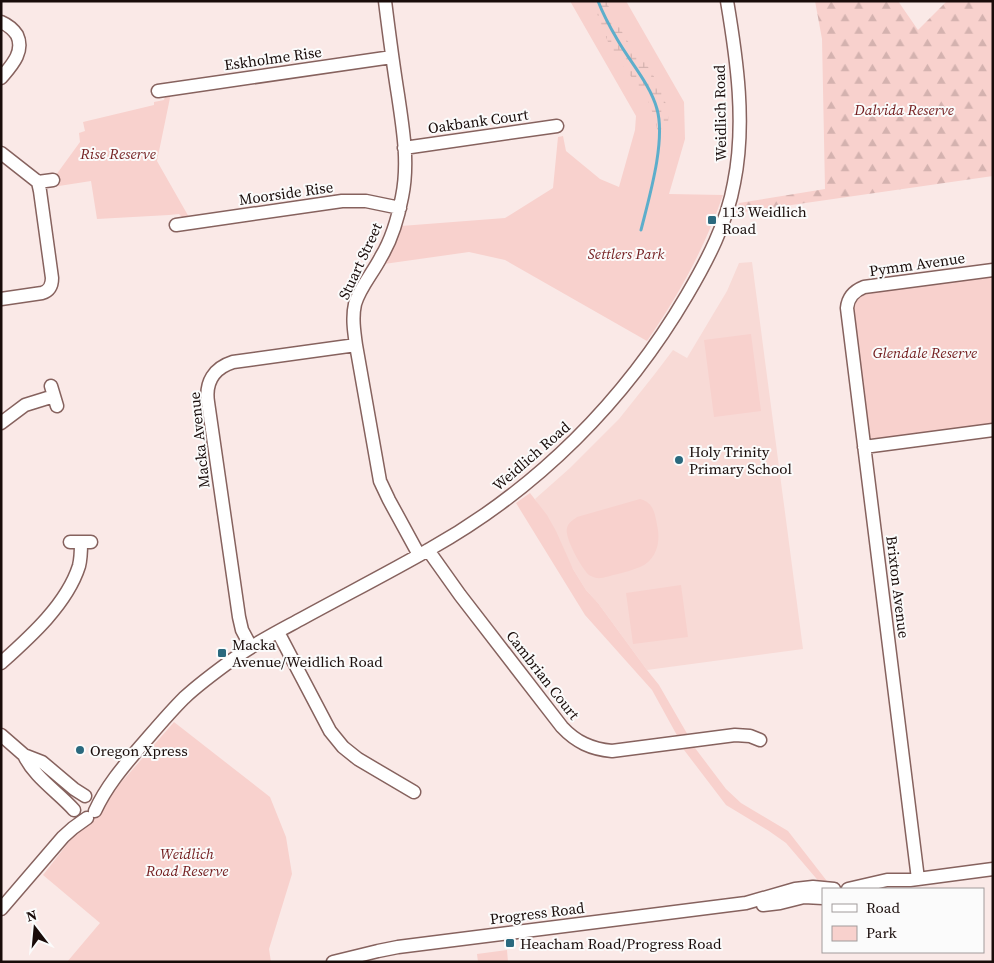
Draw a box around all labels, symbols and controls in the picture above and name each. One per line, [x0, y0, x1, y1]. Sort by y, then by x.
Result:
street label: Eskholme Rise [223, 41, 323, 75]
street label: Weidlich Road [709, 64, 731, 161]
park label: Dalvida Reserve [853, 99, 954, 120]
street label: Oakbank Court [426, 104, 530, 138]
park label: Rise Reserve [79, 143, 156, 164]
street label: Moorside Rise [238, 176, 335, 210]
place label: 113 Weidlich Road [722, 201, 807, 239]
marker: 113 Weidlich Road [706, 214, 718, 226]
street label: Stuart Street [333, 219, 387, 303]
park label: Settlers Park [588, 243, 665, 264]
street label: Pymm Avenue [868, 247, 967, 281]
park label: Glendale Reserve [873, 342, 977, 363]
street label: Macka Avenue [183, 391, 214, 489]
street label: Weidlich Road [488, 416, 575, 496]
place label: Holy Trinity Primary School [689, 441, 792, 479]
marker: Holy Trinity Primary School [673, 454, 685, 466]
street label: Brixton Avenue [881, 535, 915, 640]
street label: Cambrian Court [501, 626, 585, 724]
place label: Macka Avenue/Weidlich Road [232, 634, 383, 672]
marker: Macka Avenue/Weidlich Road [216, 647, 228, 659]
place label: Oregon Xpress [90, 740, 188, 761]
marker: Oregon Xpress [74, 744, 86, 756]
park label: Weidlich Road Reserve [145, 843, 228, 881]
legend [822, 888, 984, 953]
street label: Progress Road [488, 897, 586, 929]
text: Road [866, 897, 900, 918]
north arrow [10, 903, 60, 953]
text: N [24, 904, 39, 927]
text: Park [866, 922, 898, 943]
place label: Heacham Road/Progress Road [520, 933, 722, 954]
marker: Heacham Road/Progress Road [504, 937, 516, 949]

